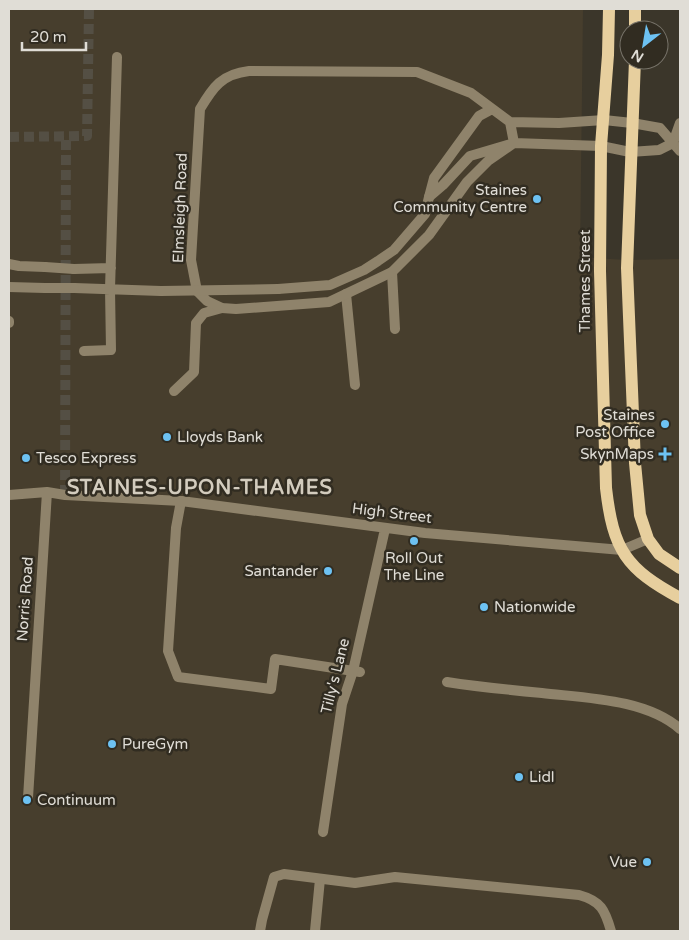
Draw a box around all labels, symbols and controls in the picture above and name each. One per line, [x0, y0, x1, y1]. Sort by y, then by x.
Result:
scale bar [22, 20, 86, 52]
north arrow [619, 20, 669, 70]
text: 20 m [30, 28, 67, 46]
text: N [628, 46, 647, 66]
street label: Elmsleigh Road [169, 153, 191, 263]
place label: Staines Community Centre [393, 181, 527, 216]
marker: Staines Community Centre [531, 193, 543, 205]
street label: Thames Street [576, 229, 594, 332]
place label: Staines Post Office [575, 406, 655, 441]
marker: Staines Post Office [659, 418, 671, 430]
place label: Lloyds Bank [177, 428, 263, 446]
marker: Lloyds Bank [161, 431, 173, 443]
place label: SkynMaps [580, 445, 654, 463]
marker: SkynMaps [658, 447, 672, 461]
place label: Tesco Express [36, 449, 136, 467]
marker: Tesco Express [20, 452, 32, 464]
district label: STAINES-UPON-THAMES [67, 476, 333, 500]
street label: High Street [351, 499, 433, 527]
marker: Roll Out The Line [408, 535, 420, 547]
place label: Roll Out The Line [384, 549, 444, 584]
street label: Norris Road [13, 556, 37, 642]
place label: Santander [244, 562, 318, 580]
marker: Santander [322, 565, 334, 577]
place label: Nationwide [494, 598, 575, 616]
marker: Nationwide [478, 601, 490, 613]
street label: Tilly's Lane [317, 636, 353, 716]
place label: PureGym [122, 735, 188, 753]
marker: PureGym [106, 738, 118, 750]
place label: Lidl [529, 768, 555, 786]
marker: Lidl [513, 771, 525, 783]
place label: Continuum [37, 791, 116, 809]
marker: Continuum [21, 794, 33, 806]
place label: Vue [610, 853, 637, 871]
marker: Vue [641, 856, 653, 868]

